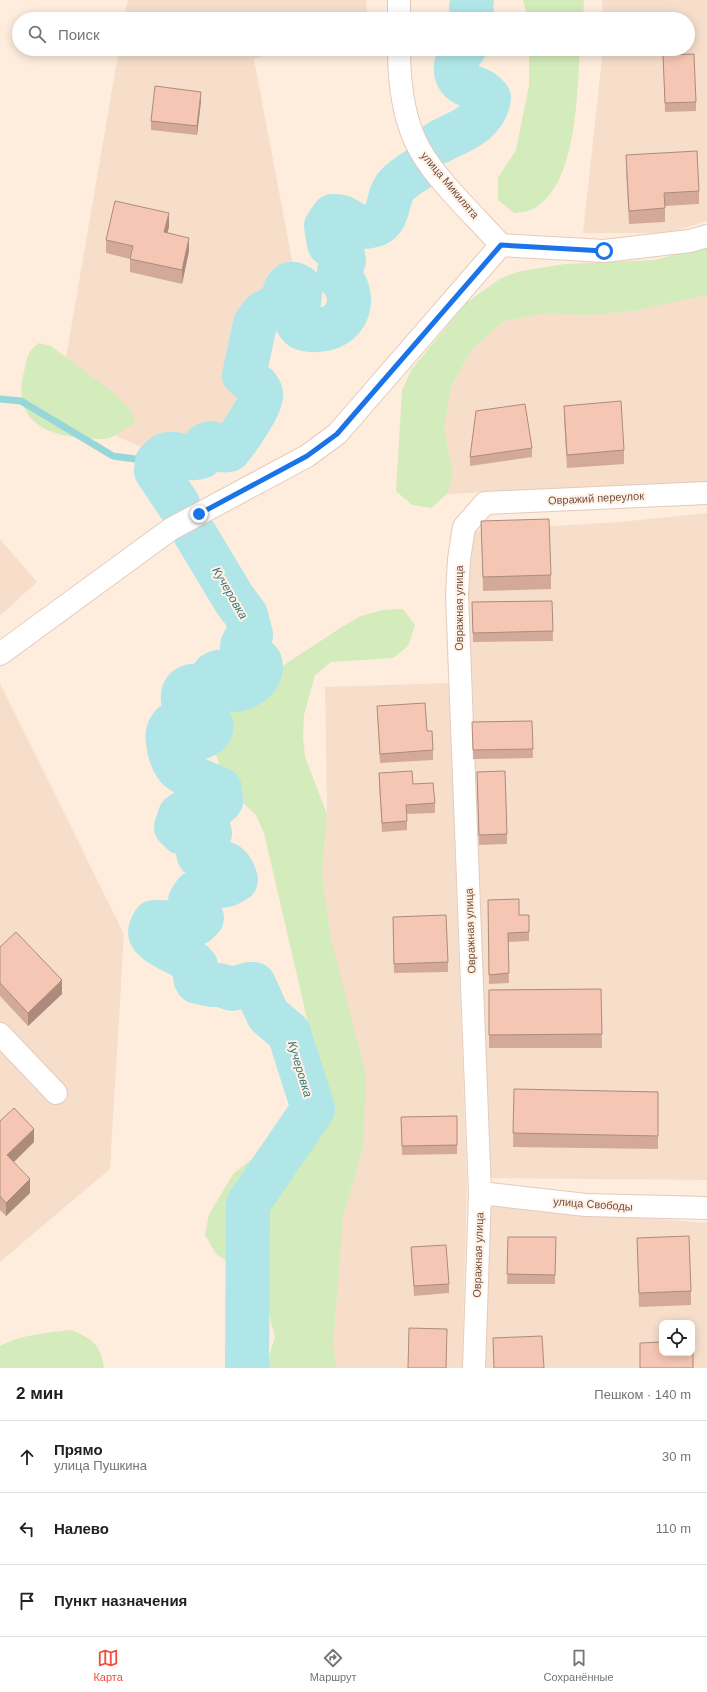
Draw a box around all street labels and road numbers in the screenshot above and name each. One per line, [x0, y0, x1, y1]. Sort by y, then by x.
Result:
street label: улица Микилята [419, 149, 482, 221]
street label: Овражий переулок [548, 489, 645, 507]
street label: Овражная улица [453, 564, 465, 651]
street label: Овражная улица [462, 887, 477, 974]
street label: улица Свободы [553, 1195, 633, 1213]
street label: Овражная улица [471, 1211, 486, 1298]

